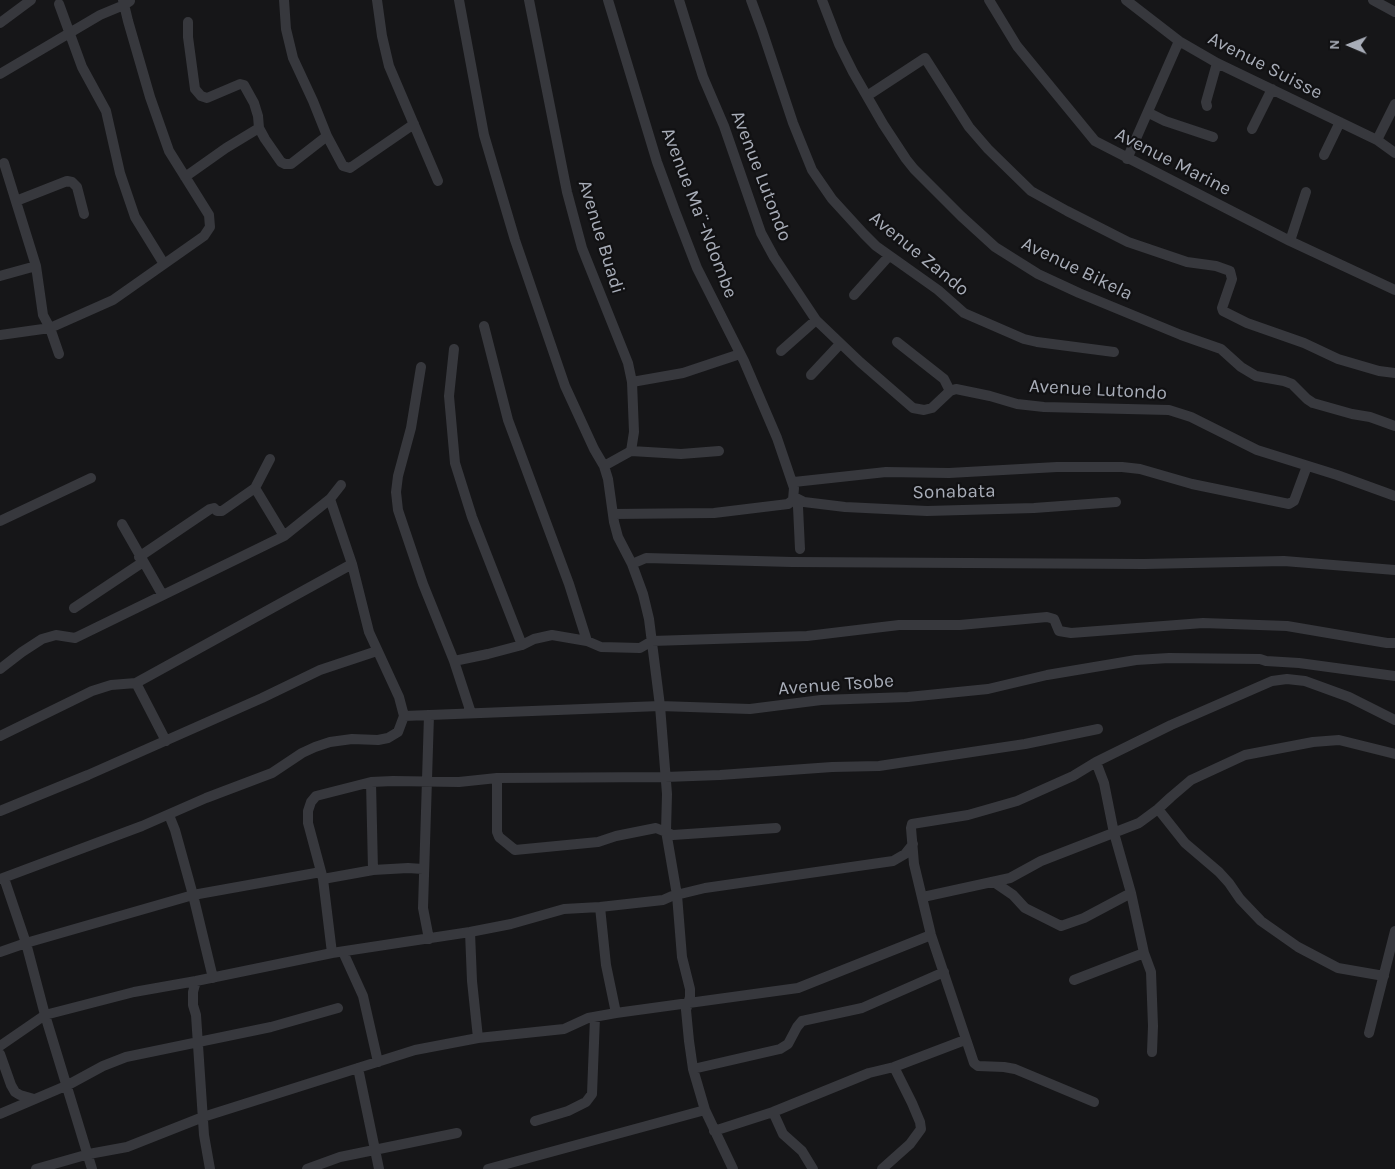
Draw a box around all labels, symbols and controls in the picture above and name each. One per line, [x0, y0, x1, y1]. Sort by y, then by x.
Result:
north arrow [1325, 20, 1375, 70]
street label: Avenue Suisse [1204, 27, 1326, 105]
text: N [1326, 40, 1343, 50]
street label: Avenue Lutondo [726, 107, 796, 245]
street label: Avenue Marine [1111, 123, 1235, 201]
street label: Avenue Ma¨-Ndombe [656, 125, 742, 301]
street label: Avenue Buadi [573, 177, 629, 297]
street label: Avenue Zando [864, 207, 974, 301]
street label: Avenue Bikela [1018, 232, 1136, 306]
street label: Avenue Lutondo [1028, 375, 1168, 405]
street label: Sonabata [912, 480, 996, 504]
street label: Avenue Tsobe [777, 670, 895, 700]

